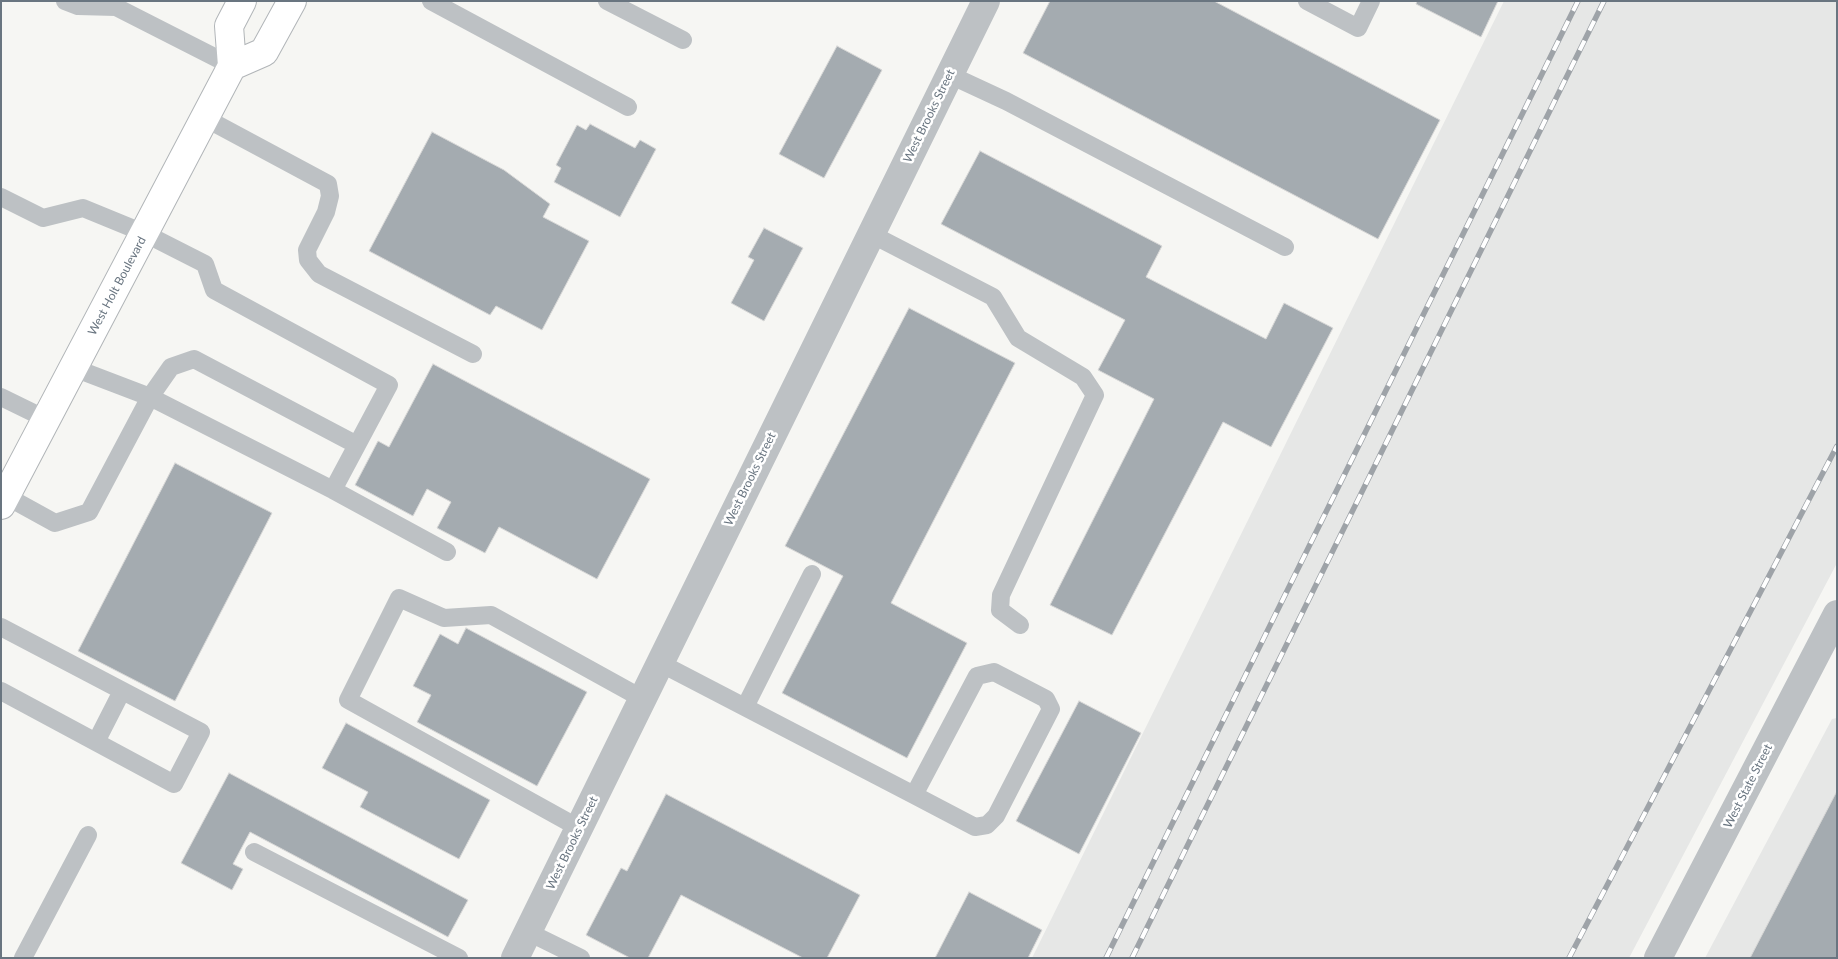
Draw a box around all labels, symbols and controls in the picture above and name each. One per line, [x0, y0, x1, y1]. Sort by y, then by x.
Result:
street label: West Brooks Street [900, 67, 958, 165]
street label: West Holt Boulevard [85, 234, 149, 338]
street label: West Brooks Street [721, 430, 779, 528]
street label: West State Street [1721, 742, 1775, 830]
street label: West Brooks Street [543, 794, 601, 892]

